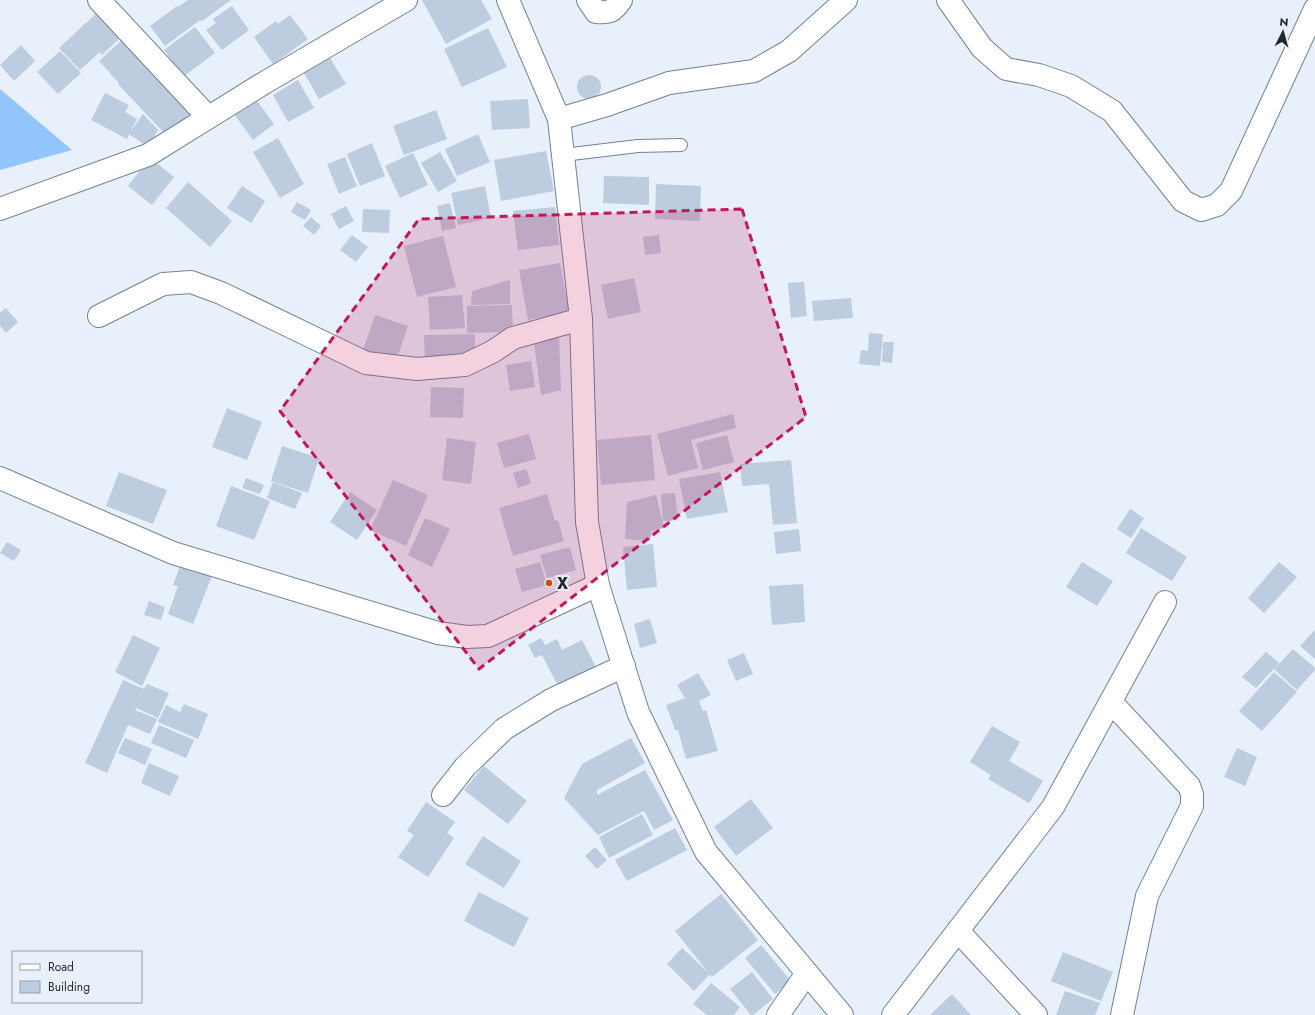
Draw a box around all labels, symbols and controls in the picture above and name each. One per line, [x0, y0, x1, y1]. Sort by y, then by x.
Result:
north arrow [1263, 12, 1303, 52]
text: N [1279, 14, 1289, 30]
place label: X [557, 572, 568, 595]
marker: X [544, 578, 554, 588]
legend [12, 951, 142, 1003]
text: Road [48, 958, 74, 976]
text: Building [48, 978, 90, 996]

